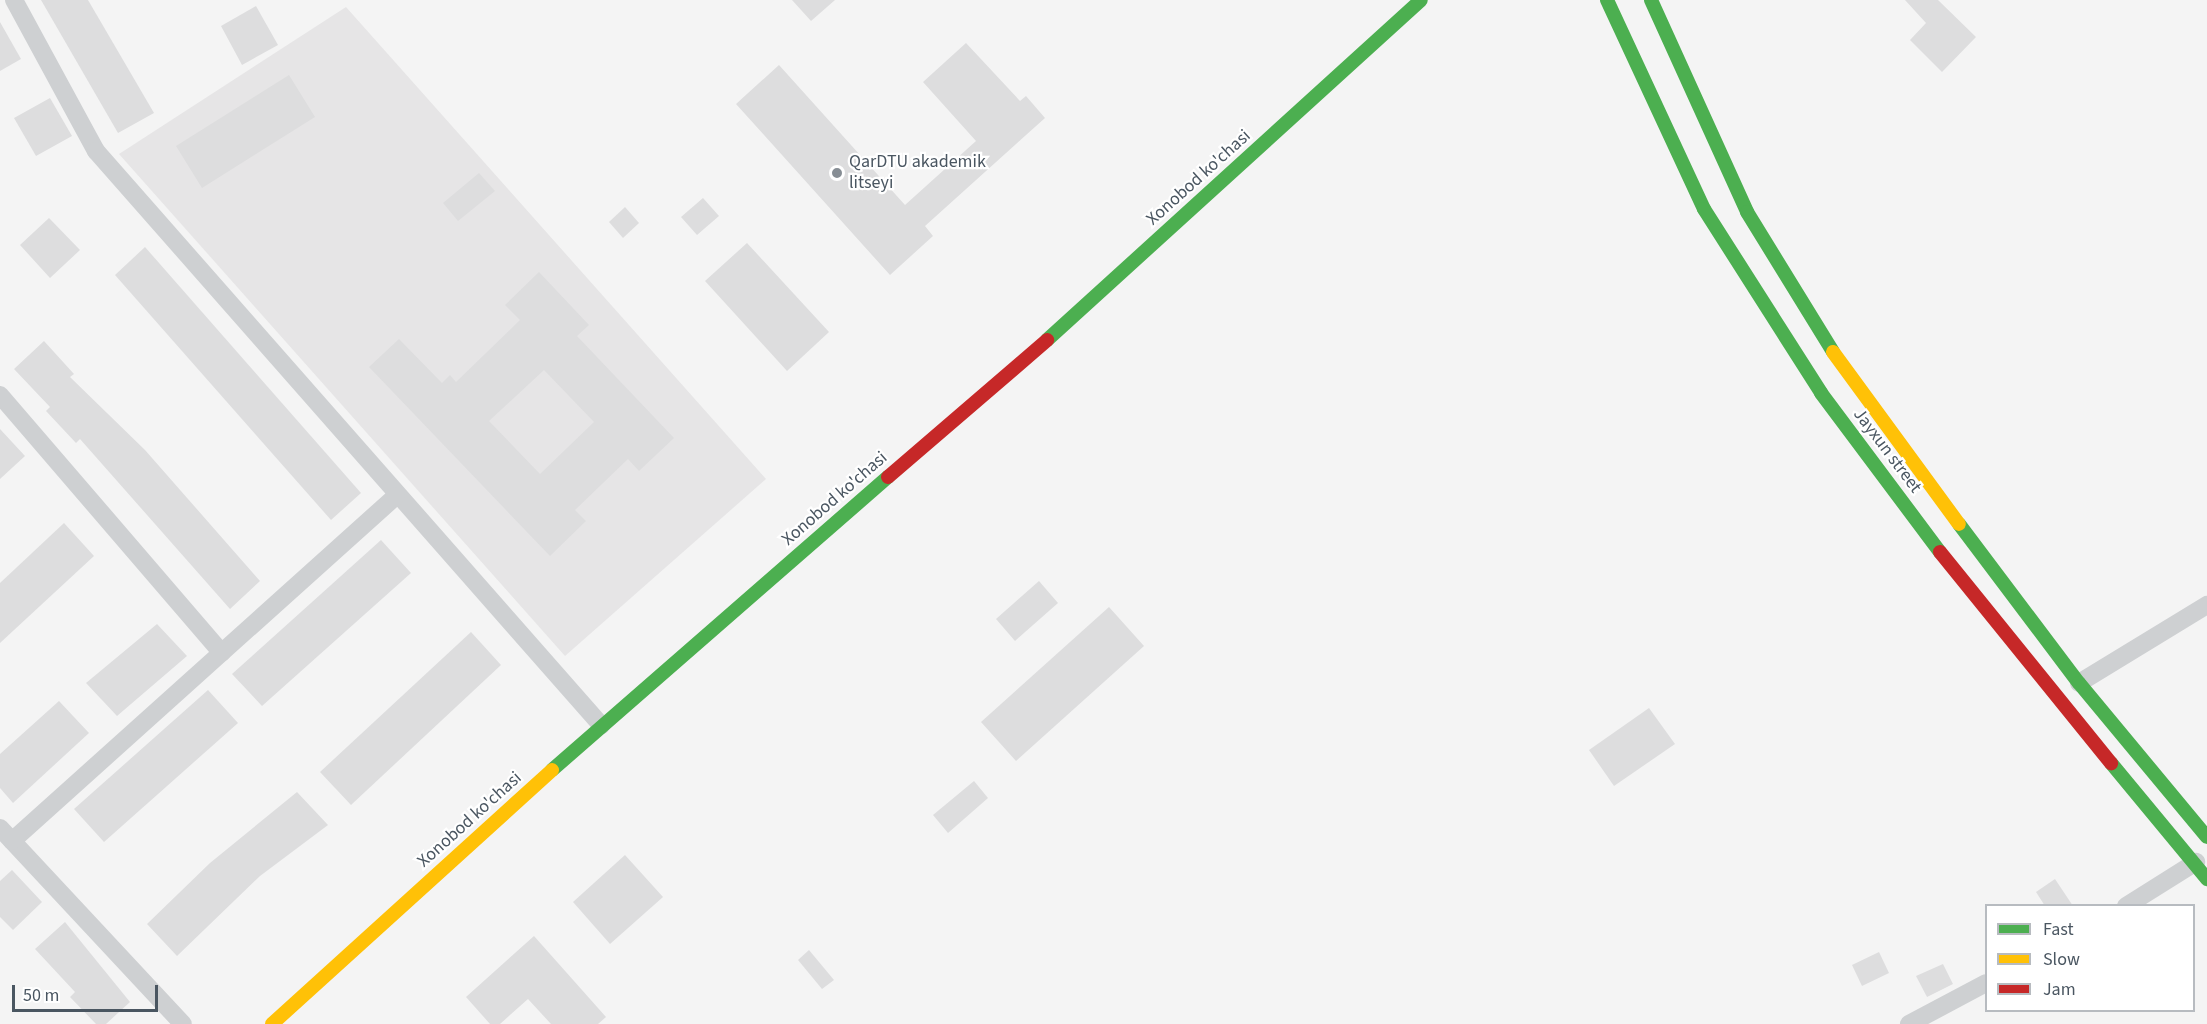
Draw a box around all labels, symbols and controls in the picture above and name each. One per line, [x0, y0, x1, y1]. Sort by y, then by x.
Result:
street label: Xonobod ko'chasi [1143, 126, 1255, 230]
place label: QarDTU akademik litseyi [849, 152, 986, 195]
marker: QarDTU akademik litseyi [830, 166, 844, 180]
street label: Jayxun street [1848, 404, 1926, 498]
street label: Xonobod ko'chasi [778, 447, 892, 551]
street label: Xonobod ko'chasi [414, 768, 526, 872]
legend [1985, 904, 2195, 1012]
text: Fast [2043, 917, 2074, 942]
text: Slow [2043, 947, 2080, 972]
scale bar [15, 973, 160, 1011]
text: Jam [2043, 977, 2076, 1002]
text: 50 m [23, 983, 59, 1008]

